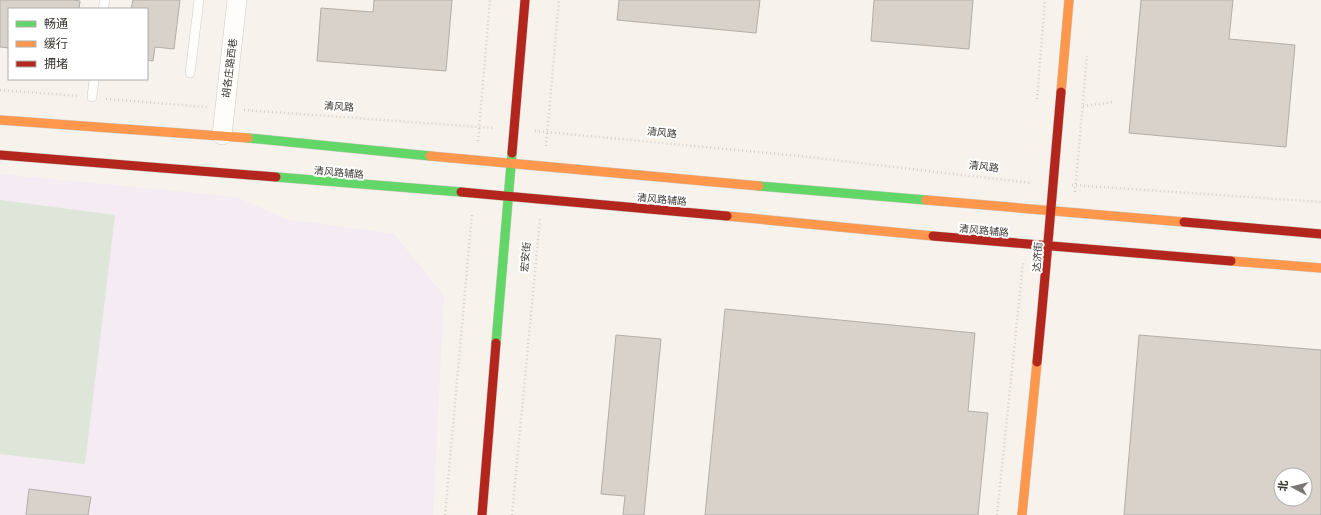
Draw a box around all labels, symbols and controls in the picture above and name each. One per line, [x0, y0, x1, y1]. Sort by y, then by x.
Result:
legend [8, 8, 148, 80]
text: 畅通 [44, 17, 68, 31]
text: 缓行 [44, 37, 68, 51]
street label: 胡各庄路西巷 [220, 38, 239, 99]
text: 拥堵 [44, 57, 68, 71]
street label: 清风路 [324, 100, 354, 113]
street label: 清风路 [646, 125, 677, 140]
street label: 清风路 [968, 159, 999, 174]
street label: 清风路辅路 [314, 165, 364, 180]
street label: 清风路辅路 [637, 192, 687, 207]
street label: 清风路辅路 [959, 223, 1009, 238]
street label: 宏安街 [519, 242, 532, 272]
street label: 达济街 [1031, 242, 1044, 272]
north arrow [1273, 467, 1313, 507]
text: 北 [1276, 480, 1290, 492]

